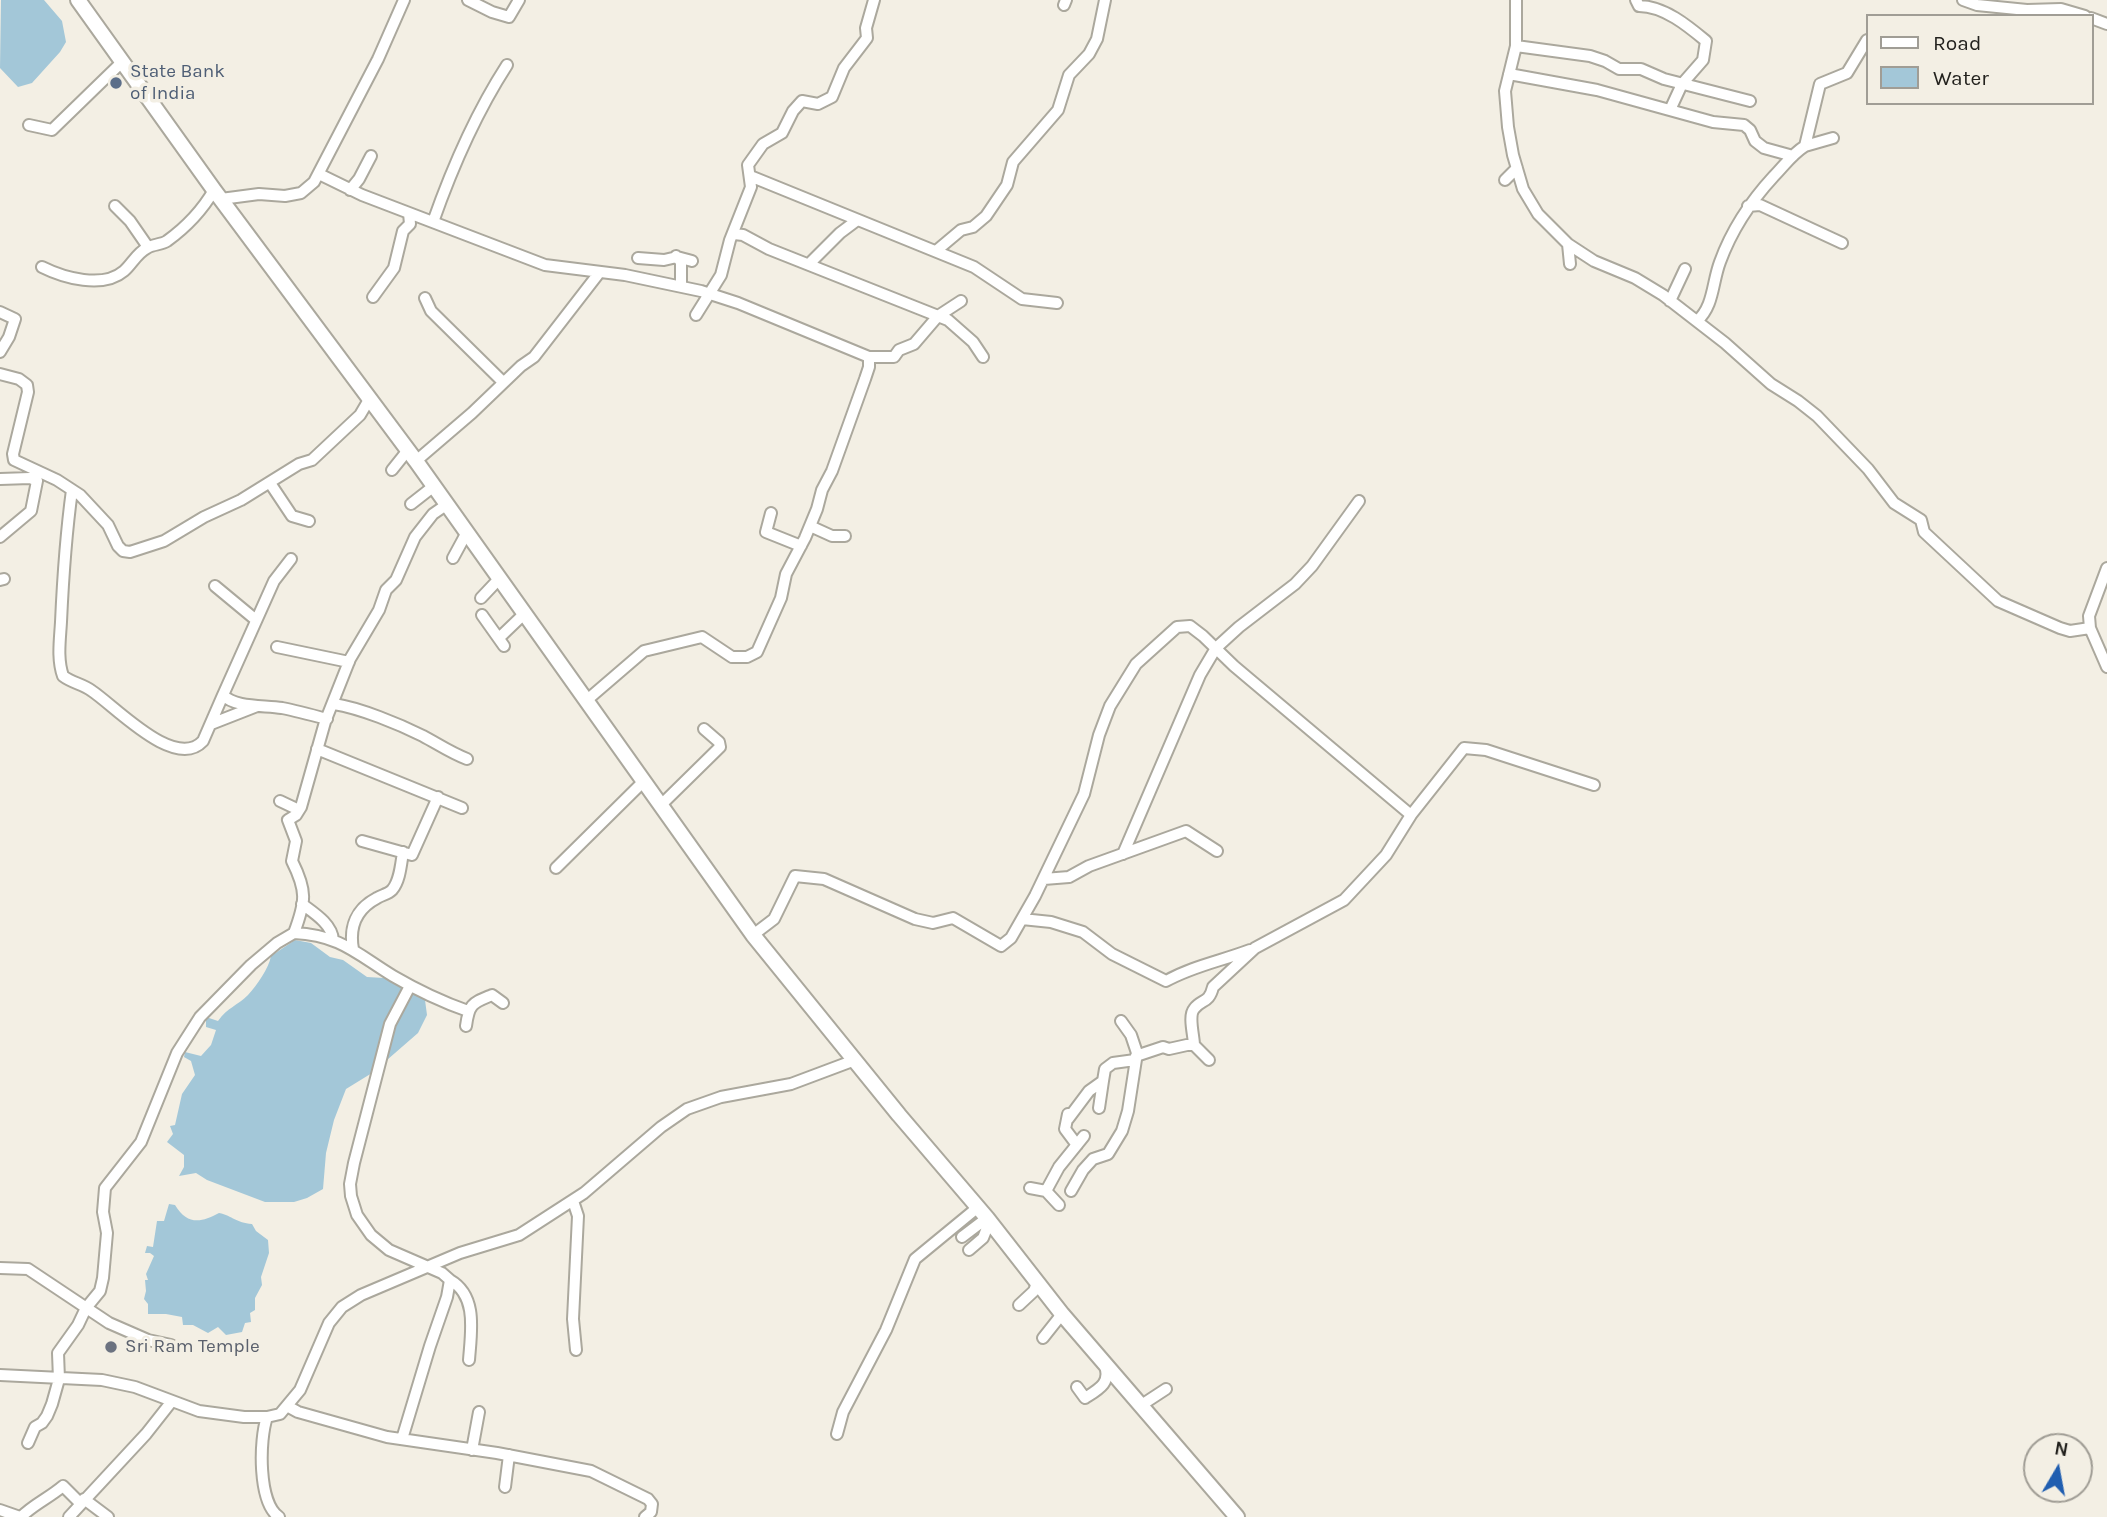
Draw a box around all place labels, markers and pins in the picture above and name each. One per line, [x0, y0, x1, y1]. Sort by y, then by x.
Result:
place label: State Bank of India [130, 61, 225, 105]
marker: State Bank of India [108, 75, 124, 91]
place label: Sri Ram Temple [125, 1336, 260, 1358]
marker: Sri Ram Temple [103, 1339, 119, 1355]

